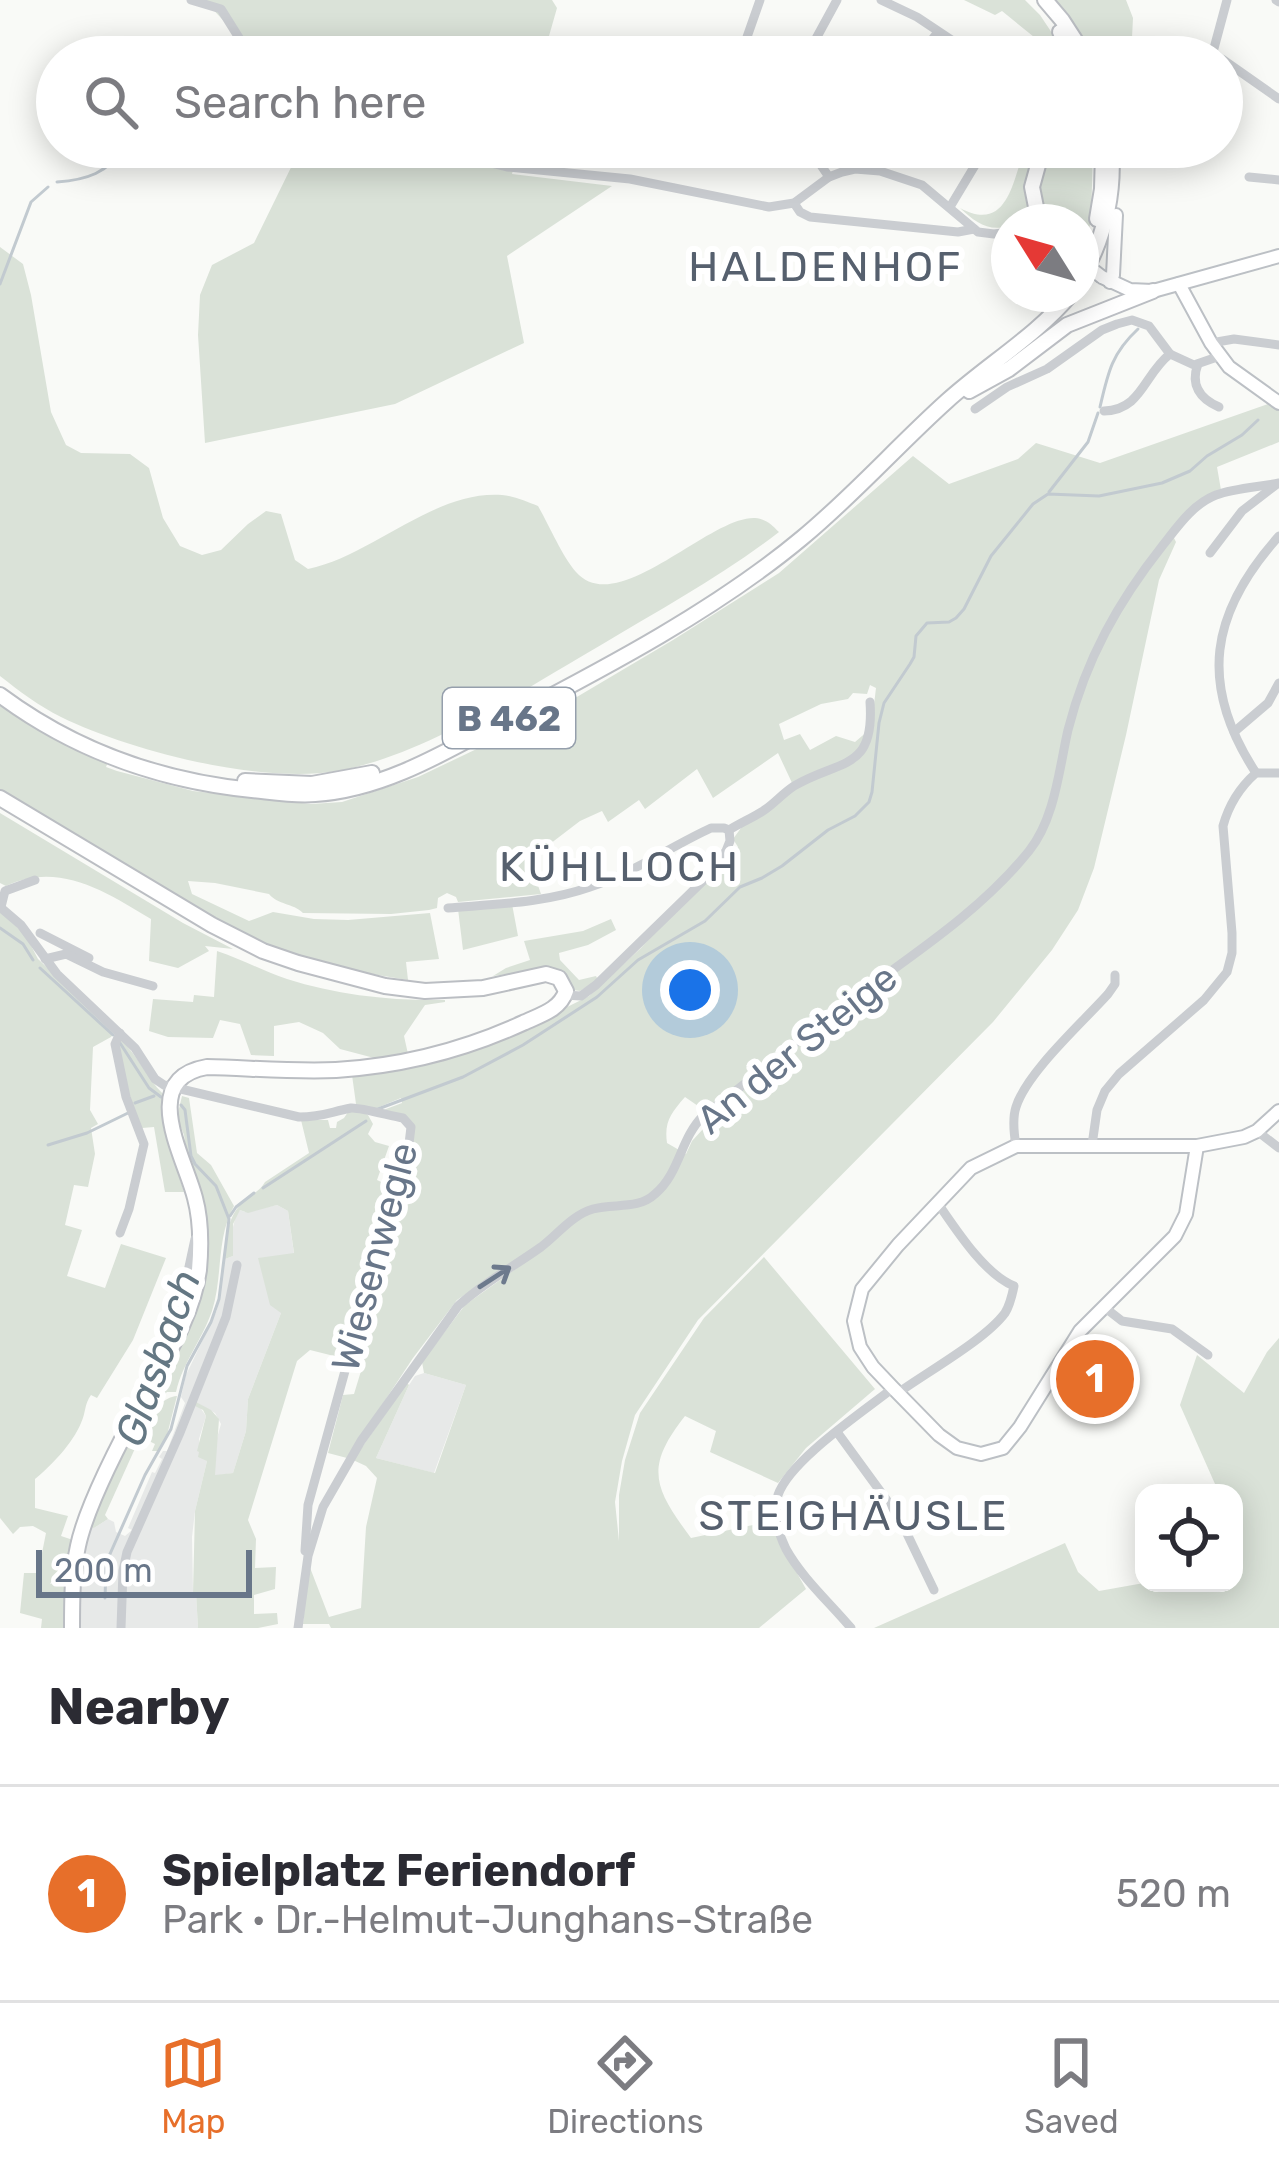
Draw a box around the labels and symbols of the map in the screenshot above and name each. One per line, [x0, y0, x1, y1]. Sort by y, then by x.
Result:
north arrow [991, 204, 1099, 312]
district label: HALDENHOF [688, 242, 964, 292]
road number: B 462 [443, 688, 575, 748]
district label: KÜHLLOCH [499, 842, 741, 892]
street label: An der Steige [688, 954, 906, 1144]
your location [660, 960, 720, 1020]
street label: Wiesenwegle [322, 1138, 428, 1376]
water label: Glasbach [105, 1263, 211, 1453]
one-way arrow [477, 1265, 511, 1290]
pin: 1 [1056, 1334, 1134, 1424]
district label: STEIGHÄUSLE [699, 1491, 1009, 1541]
scale bar [36, 1544, 252, 1597]

